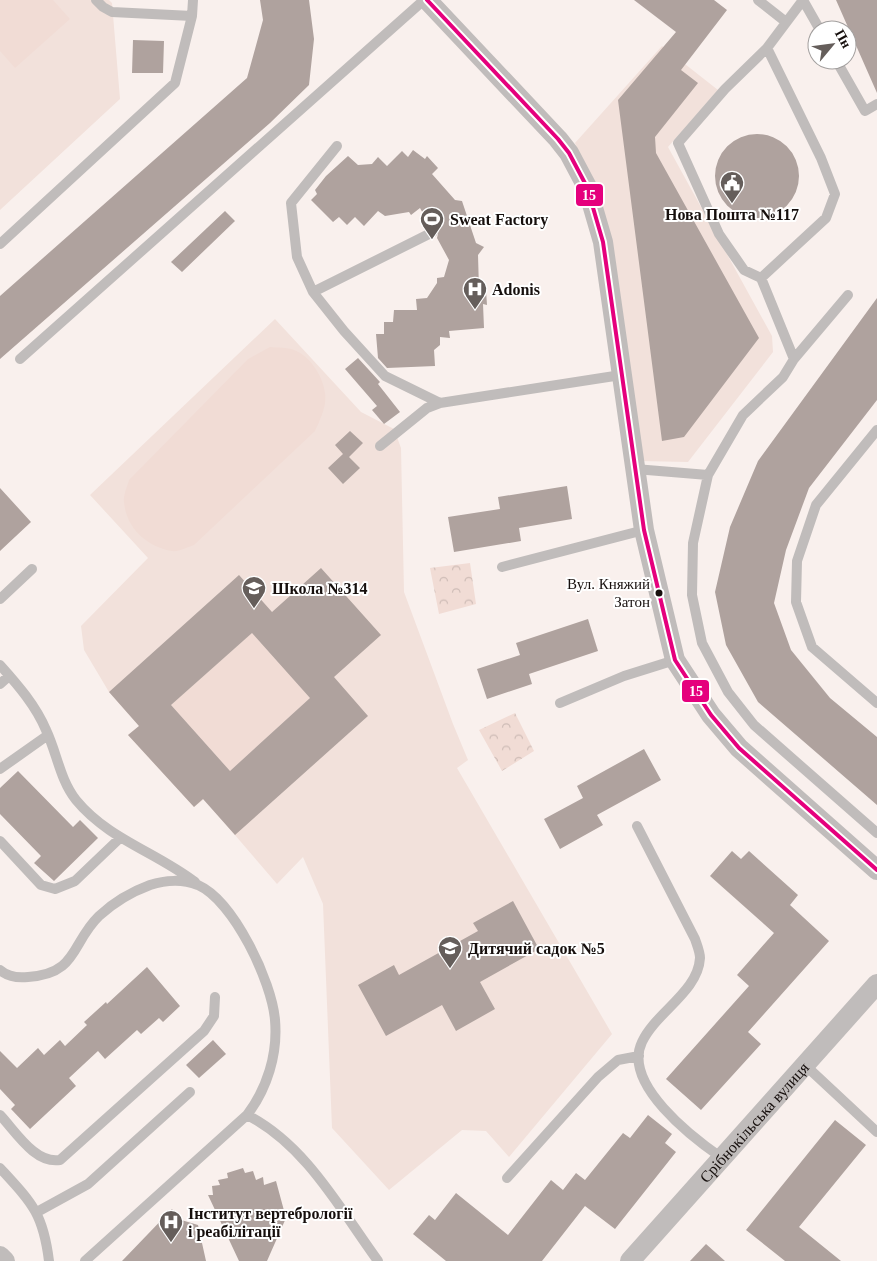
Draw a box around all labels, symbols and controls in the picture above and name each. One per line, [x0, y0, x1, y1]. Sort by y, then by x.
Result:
north arrow [807, 20, 857, 70]
text: Пн [832, 27, 854, 51]
public building icon: Нова Пошта №117 [719, 170, 745, 204]
line badge: 15 [575, 183, 604, 207]
text: 15 [582, 188, 596, 203]
sports icon: Sweat Factory [419, 206, 445, 240]
place label: Нова Пошта №117 [665, 206, 799, 223]
place label: Sweat Factory [450, 211, 548, 229]
hospital icon: Adonis [462, 276, 488, 310]
place label: Adonis [492, 281, 540, 298]
school or university icon: Школа №314 [241, 575, 267, 609]
place label: Вул. Княжий Затон [567, 576, 650, 610]
place label: Школа №314 [272, 580, 367, 597]
marker: Вул. Княжий Затон [654, 588, 664, 598]
line badge: 15 [681, 679, 710, 703]
text: 15 [689, 684, 703, 699]
school or university icon: Дитячий садок №5 [437, 935, 463, 969]
place label: Дитячий садок №5 [468, 940, 605, 958]
street label: Срібнокільська вулиця [696, 1058, 812, 1186]
place label: Інститут вертебрології і реабілітації [188, 1205, 353, 1241]
hospital icon: Інститут вертебрології і реабілітації [158, 1209, 184, 1243]

